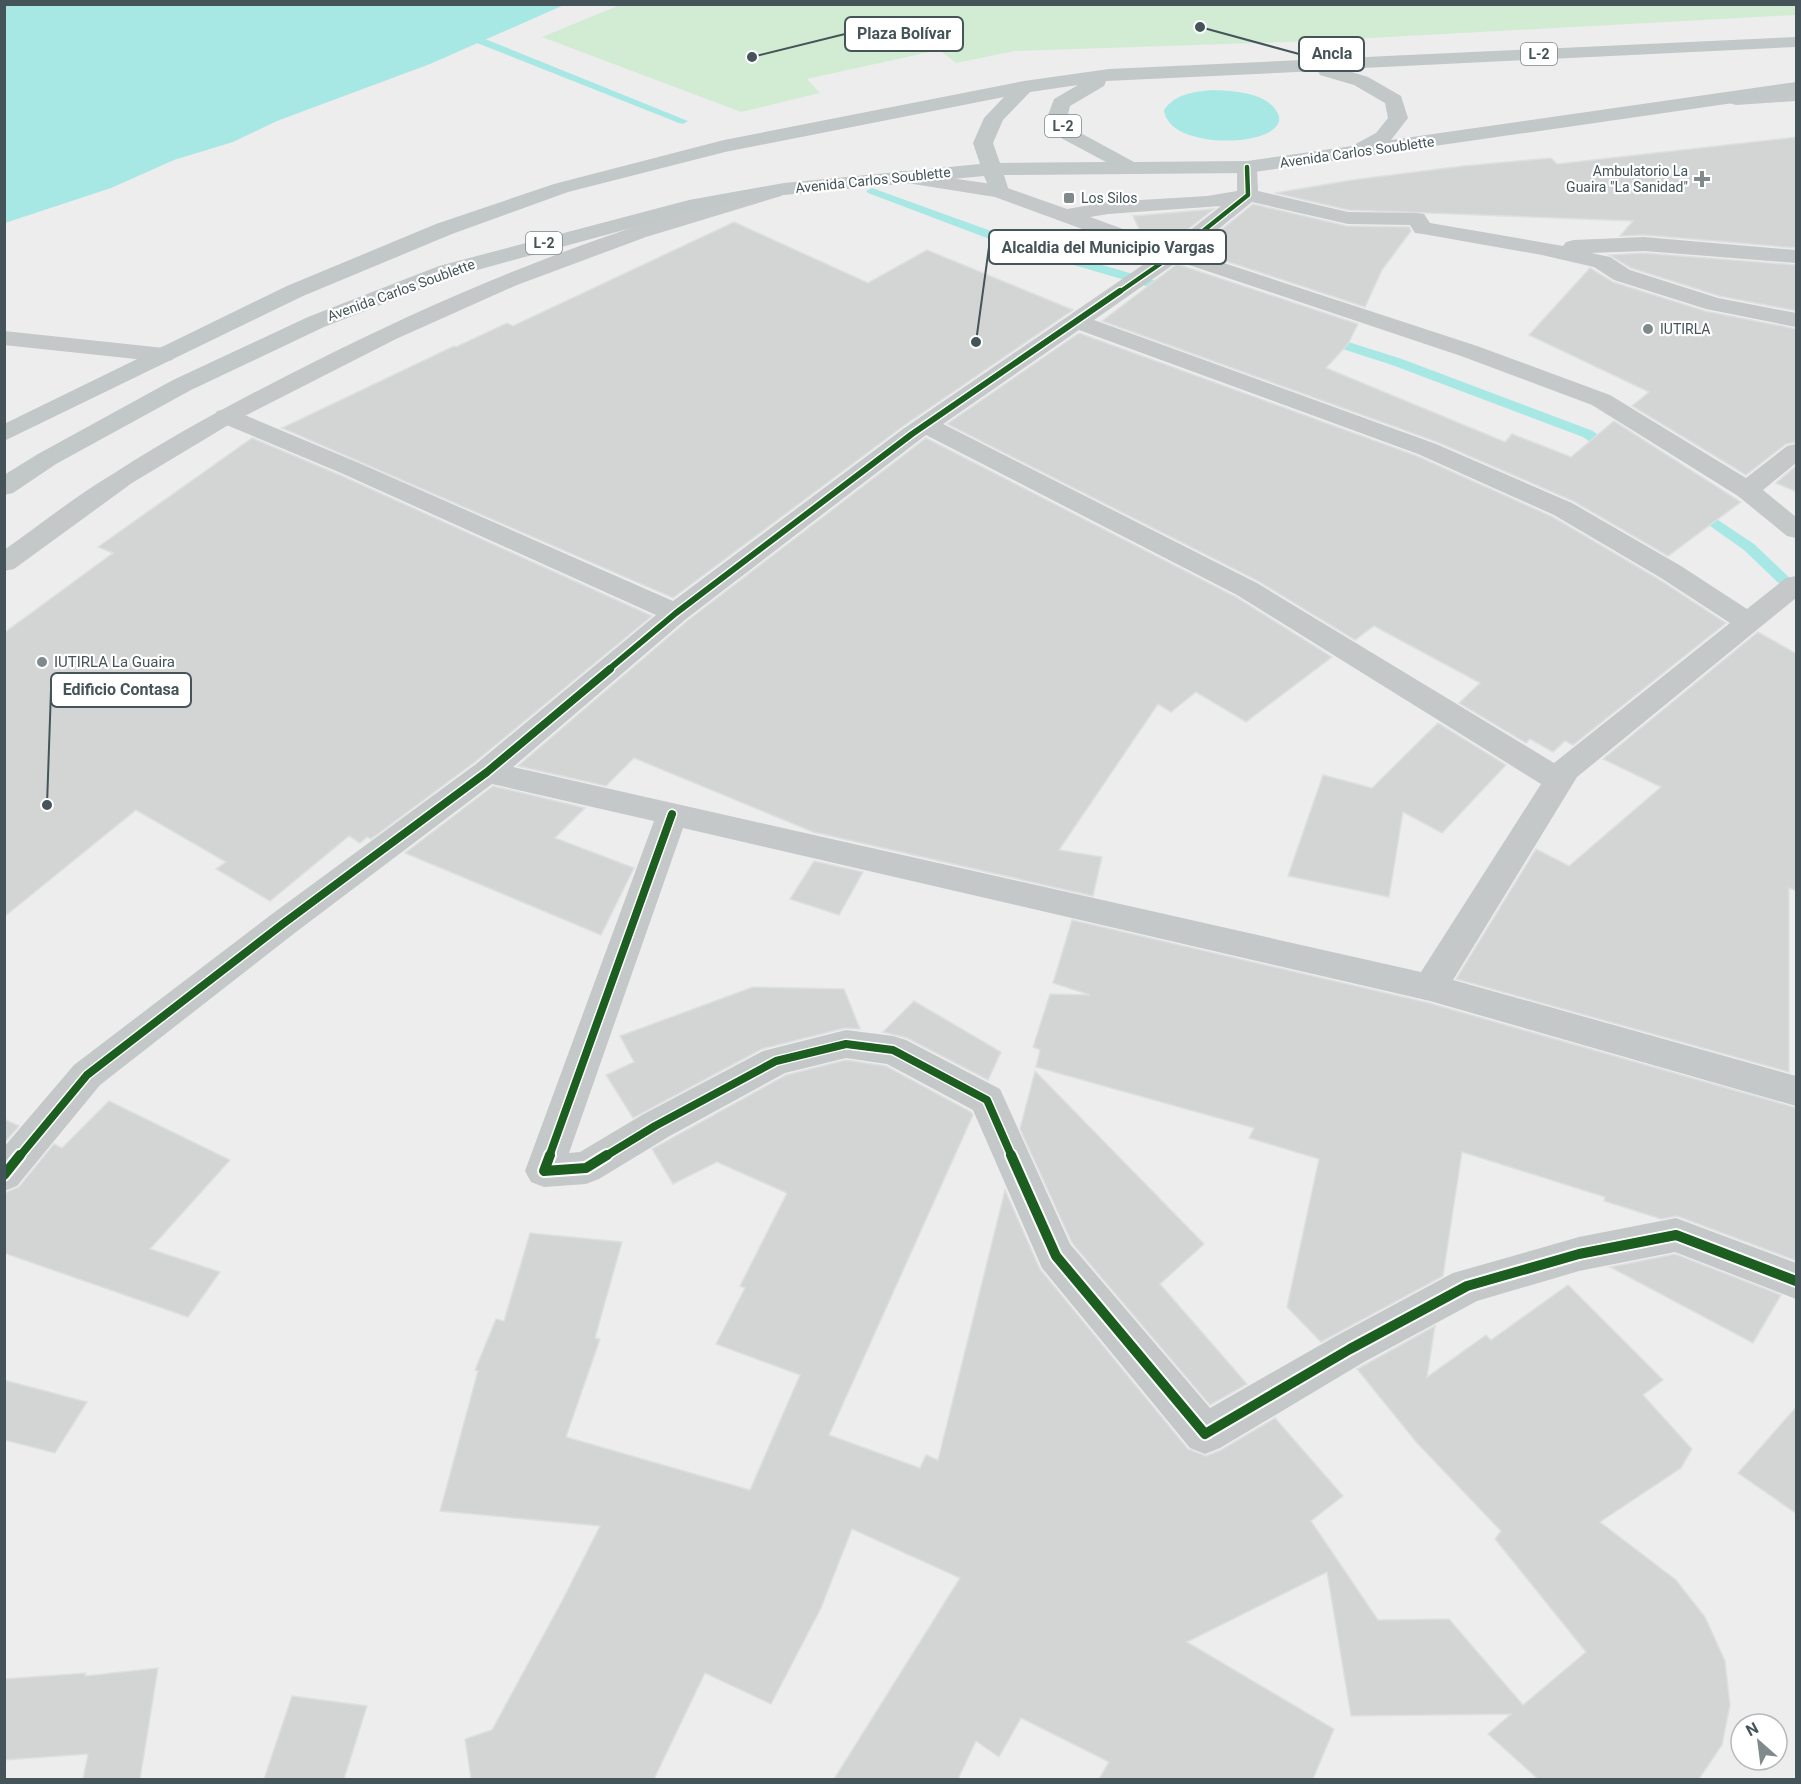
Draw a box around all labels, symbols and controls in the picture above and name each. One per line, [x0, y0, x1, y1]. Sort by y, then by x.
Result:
callout: Plaza Bolívar [845, 17, 963, 51]
text: Plaza Bolívar [857, 24, 951, 43]
callout: Ancla [1299, 37, 1364, 71]
road number: L-2 [1521, 43, 1557, 65]
text: Ancla [1312, 44, 1353, 63]
road number: L-2 [1045, 115, 1081, 137]
street label: Avenida Carlos Soublette [1279, 133, 1435, 171]
place label: Ambulatorio La Guaira "La Sanidad" [1566, 163, 1688, 195]
street label: Avenida Carlos Soublette [795, 164, 951, 196]
marker: Ambulatorio La Guaira "La Sanidad" [1693, 170, 1711, 188]
place label: Los Silos [1081, 190, 1138, 206]
marker: Los Silos [1062, 191, 1076, 205]
callout: Alcaldia del Municipio Vargas [989, 230, 1226, 264]
road number: L-2 [526, 232, 562, 254]
text: Alcaldia del Municipio Vargas [1001, 238, 1215, 257]
street label: Avenida Carlos Soublette [325, 256, 477, 324]
place label: IUTIRLA [1660, 321, 1710, 337]
marker: IUTIRLA [1641, 322, 1655, 336]
place label: IUTIRLA La Guaira [54, 653, 175, 671]
marker: IUTIRLA La Guaira [35, 655, 49, 669]
callout: Edificio Contasa [51, 673, 191, 707]
text: Edificio Contasa [63, 680, 180, 699]
north arrow [1729, 1712, 1789, 1772]
text: N [1743, 1718, 1762, 1740]

